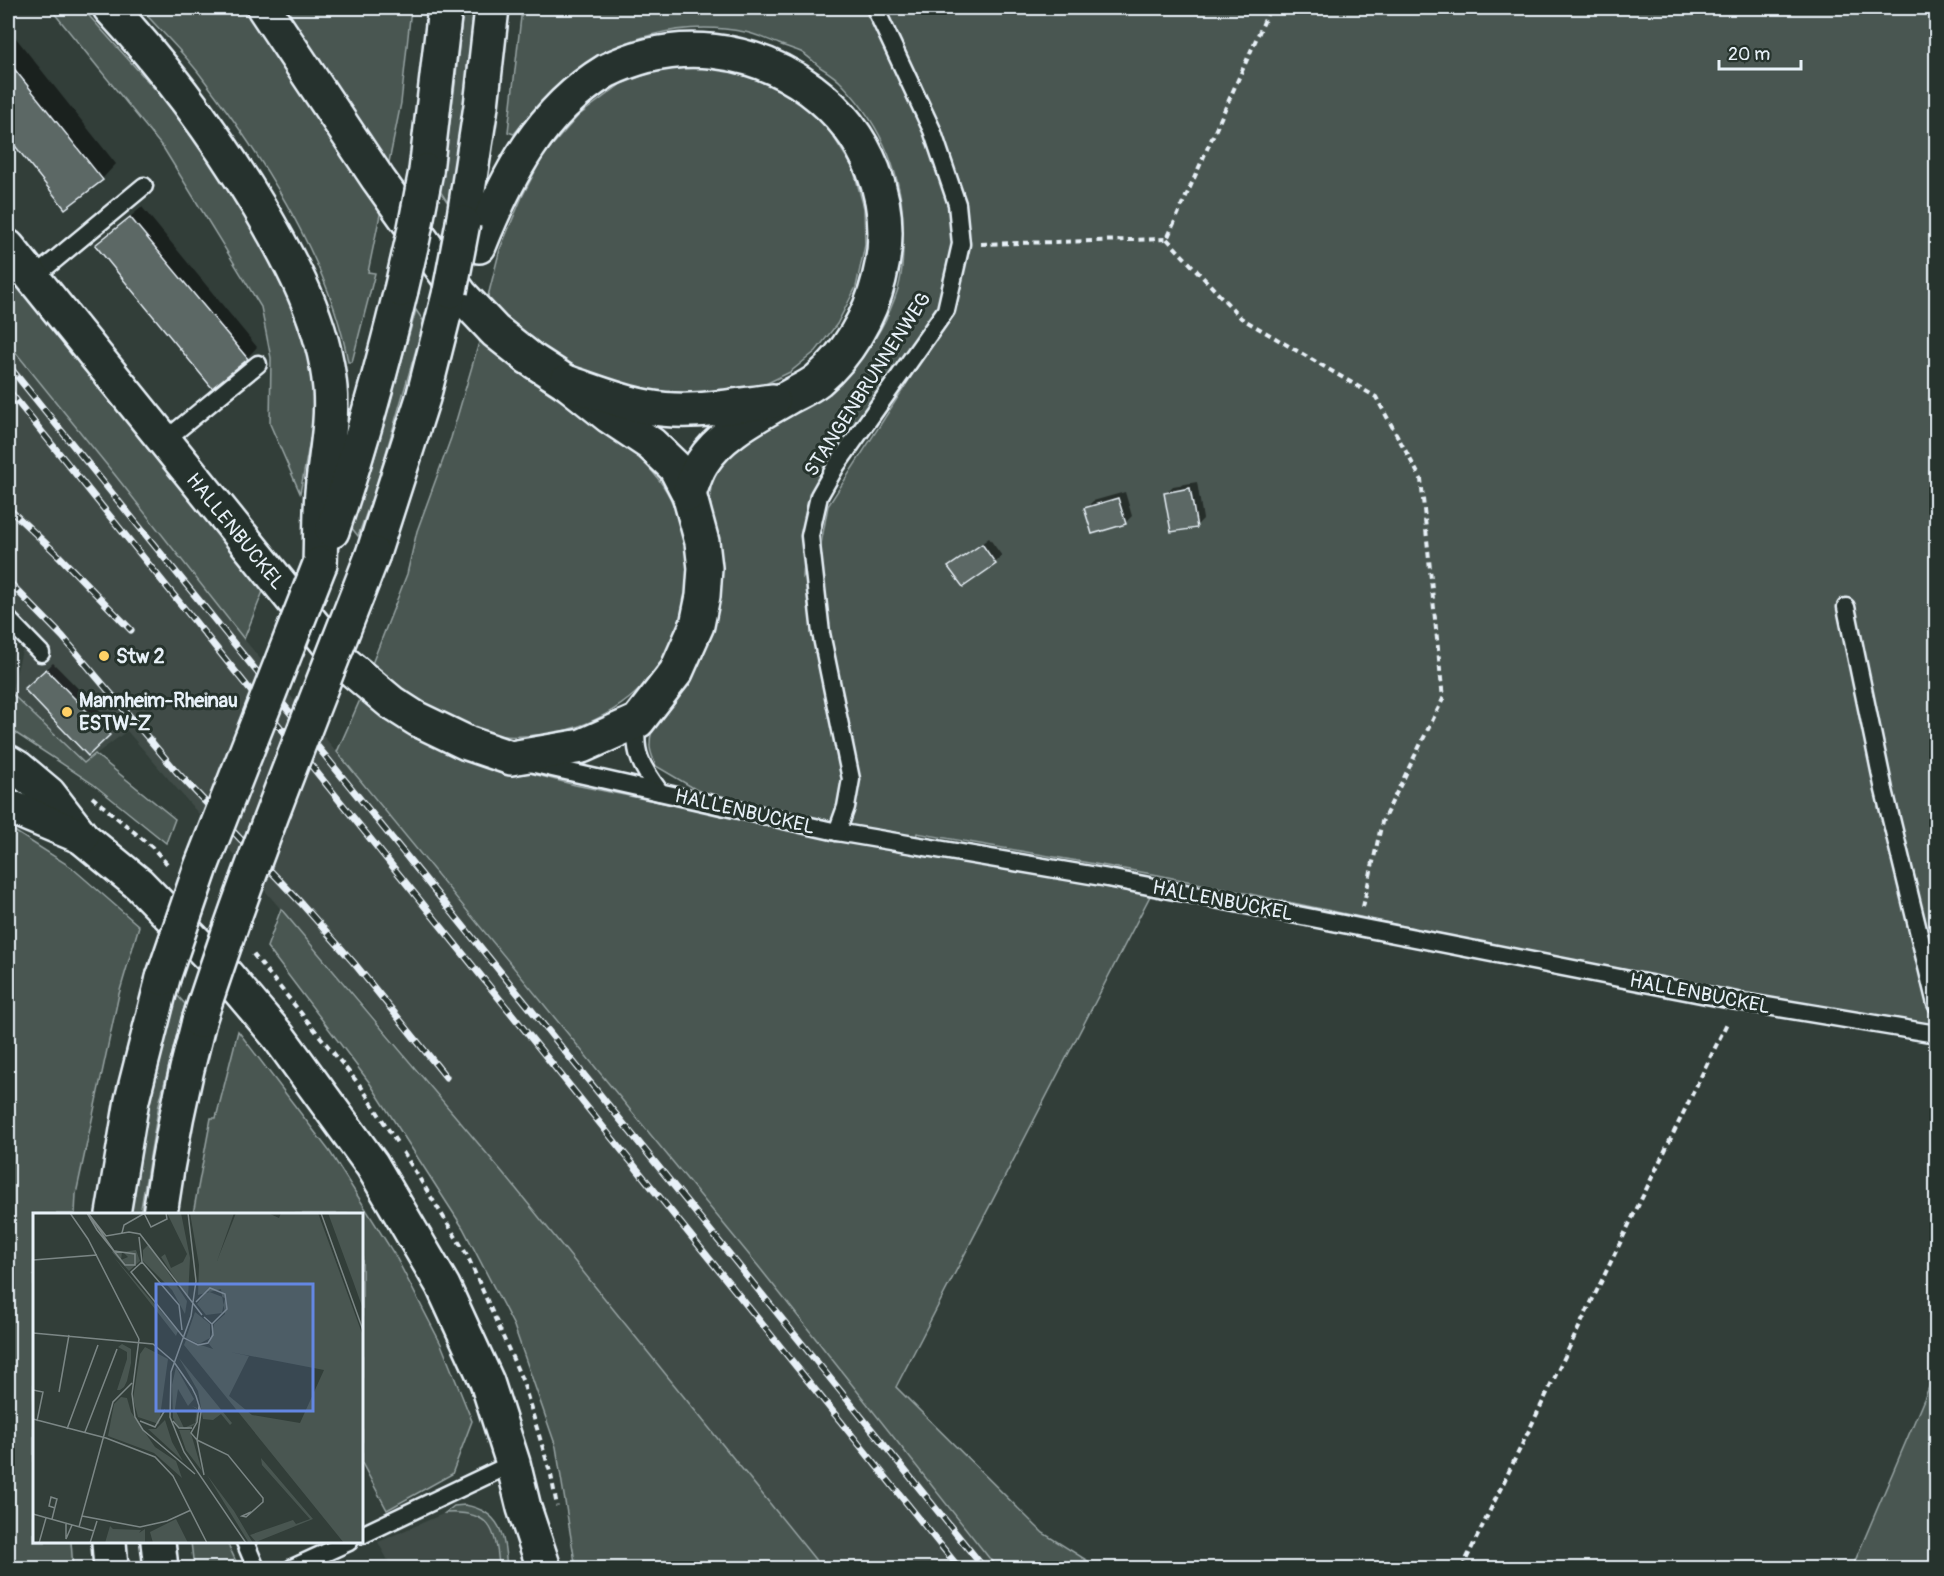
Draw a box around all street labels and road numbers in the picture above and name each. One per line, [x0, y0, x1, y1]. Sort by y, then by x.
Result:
street label: STANGENBRUNNENWEG [799, 288, 936, 481]
street label: HALLENBUCKEL [181, 468, 290, 595]
street label: HALLENBUCKEL [672, 783, 817, 840]
street label: HALLENBUCKEL [1150, 875, 1296, 926]
street label: HALLENBUCKEL [1627, 968, 1773, 1019]

